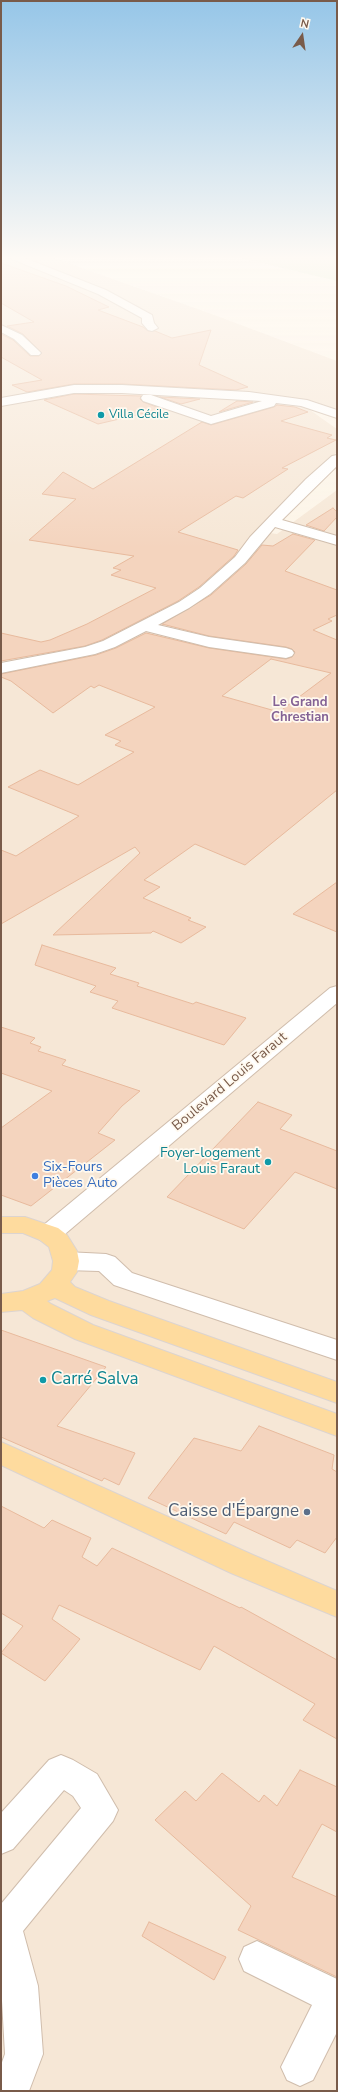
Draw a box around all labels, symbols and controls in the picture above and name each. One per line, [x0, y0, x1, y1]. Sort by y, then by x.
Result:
north arrow [282, 16, 322, 56]
text: N [299, 16, 311, 32]
place label: Villa Cécile [109, 408, 169, 422]
marker: Villa Cécile [96, 410, 106, 420]
district label: Le Grand Chrestian [271, 695, 329, 726]
street label: Boulevard Louis Faraut [169, 1029, 291, 1135]
place label: Foyer-logement Louis Faraut [160, 1146, 260, 1178]
marker: Foyer-logement Louis Faraut [263, 1157, 273, 1167]
place label: Six-Fours Pièces Auto [43, 1160, 117, 1192]
marker: Six-Fours Pièces Auto [30, 1171, 40, 1181]
place label: Carré Salva [51, 1370, 139, 1390]
marker: Carré Salva [38, 1375, 48, 1385]
place label: Caisse d'Épargne [168, 1502, 299, 1522]
marker: Caisse d'Épargne [302, 1507, 312, 1517]

